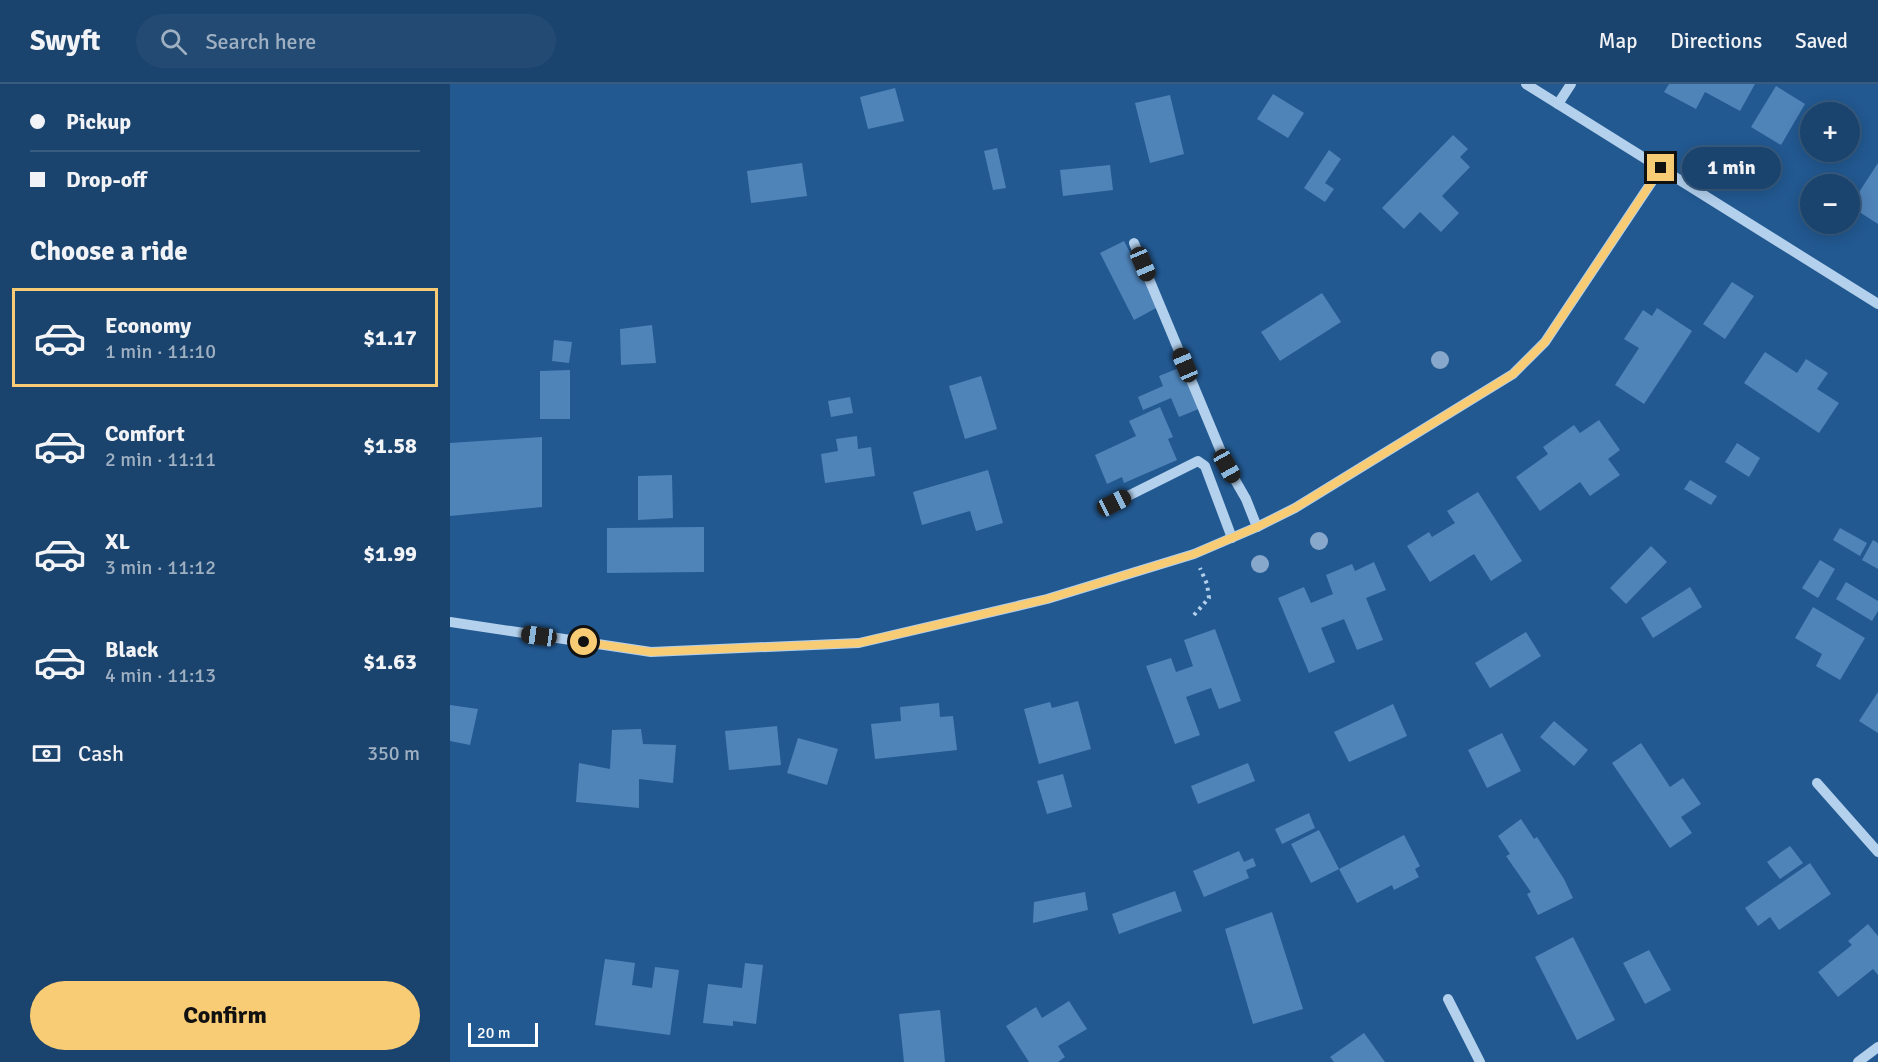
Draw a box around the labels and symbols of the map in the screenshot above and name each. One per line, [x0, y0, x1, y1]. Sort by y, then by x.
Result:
callout: 1 min [1682, 147, 1781, 189]
route end [1647, 154, 1674, 181]
car [1128, 244, 1158, 284]
car [1170, 345, 1200, 385]
car [1210, 446, 1244, 486]
car [1094, 487, 1134, 519]
car [520, 625, 558, 647]
route start [570, 628, 597, 655]
scale bar [468, 1020, 538, 1048]

